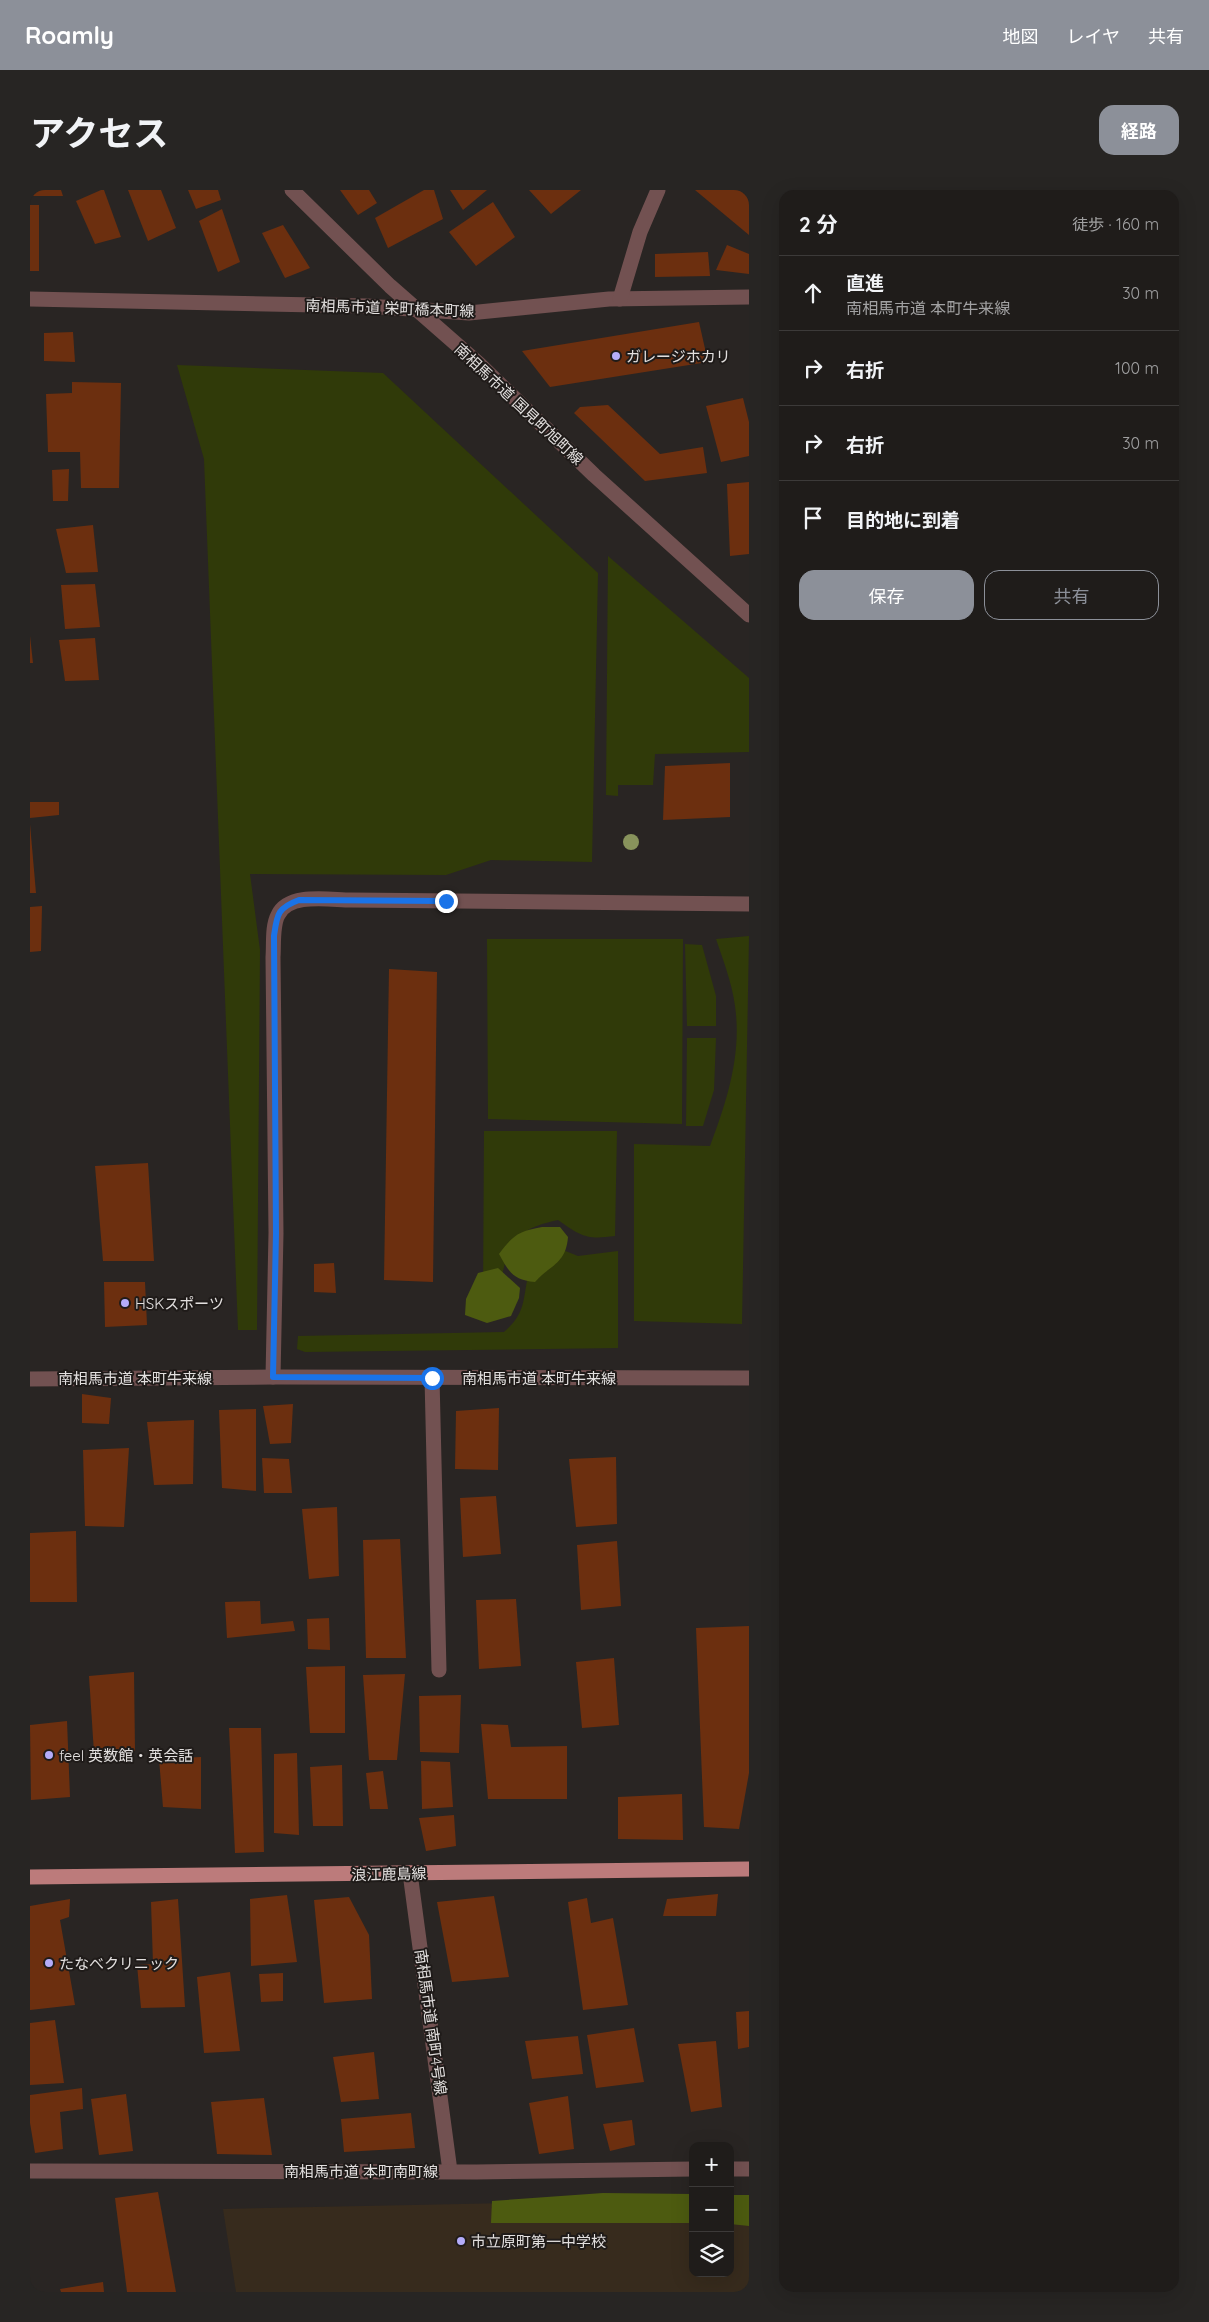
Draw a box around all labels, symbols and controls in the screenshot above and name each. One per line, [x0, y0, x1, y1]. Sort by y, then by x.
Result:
text: Roamly [25, 20, 114, 50]
text: 地図 [1003, 25, 1039, 48]
text: レイヤ [1067, 25, 1120, 48]
text: 共有 [1148, 25, 1184, 48]
button: 経路 [1099, 105, 1179, 155]
text: アクセス [30, 111, 168, 155]
text: 2 分 [799, 211, 838, 237]
text: 徒歩 · 160 m [1072, 214, 1159, 234]
text: 直進 [846, 271, 884, 295]
icon: ahead [799, 279, 827, 307]
text: 30 m [1122, 283, 1159, 303]
street label: 南相馬市道 栄町橋本町線 [305, 296, 475, 320]
text: 南相馬市道 本町牛来線 [846, 298, 1010, 318]
street label: 南相馬市道 国見町旭町線 [451, 339, 587, 469]
place label: ガレージホカリ [626, 347, 731, 366]
marker: ガレージホカリ [610, 350, 622, 362]
icon: right [799, 354, 827, 382]
text: 右折 [846, 358, 884, 382]
text: 100 m [1115, 358, 1159, 378]
icon: right [799, 429, 827, 457]
text: 右折 [846, 433, 884, 457]
text: 30 m [1122, 433, 1159, 453]
icon: arrive [799, 504, 827, 532]
text: 目的地に到着 [846, 508, 960, 532]
button: 保存 [799, 570, 974, 620]
button: 共有 [984, 570, 1159, 620]
route end [435, 890, 458, 913]
place label: HSKスポーツ [135, 1294, 224, 1313]
marker: HSKスポーツ [119, 1297, 131, 1309]
route start [421, 1367, 444, 1390]
street label: 南相馬市道 本町牛来線 [58, 1369, 212, 1388]
street label: 南相馬市道 本町牛来線 [462, 1369, 616, 1388]
place label: feel 英数館・英会話 [59, 1746, 193, 1765]
marker: feel 英数館・英会話 [43, 1749, 55, 1761]
street label: 浪江鹿島線 [351, 1864, 427, 1884]
street label: 南相馬市道 南町4号線 [411, 1948, 451, 2096]
place label: たなべクリニック [59, 1954, 179, 1973]
marker: たなべクリニック [43, 1957, 55, 1969]
map controls [689, 2142, 734, 2277]
button: + [689, 2142, 734, 2187]
street label: 南相馬市道 本町南町線 [284, 2162, 438, 2181]
button: − [689, 2187, 734, 2232]
place label: 市立原町第一中学校 [471, 2232, 606, 2251]
button: layers [689, 2232, 734, 2277]
marker: 市立原町第一中学校 [455, 2235, 467, 2247]

